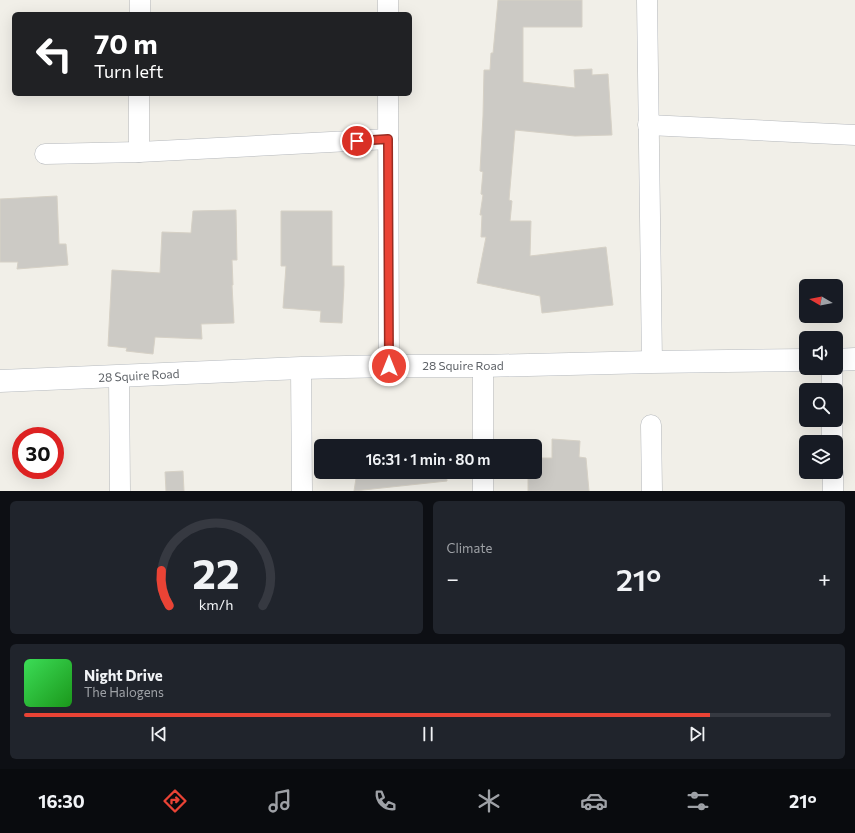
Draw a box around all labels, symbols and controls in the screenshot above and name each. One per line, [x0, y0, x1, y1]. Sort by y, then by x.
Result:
text: 70 m [94, 26, 158, 60]
icon: left [28, 28, 80, 80]
text: Turn left [94, 60, 163, 82]
pin [340, 124, 374, 158]
icon: arrive [346, 130, 368, 152]
north arrow [799, 279, 843, 323]
map controls [799, 279, 843, 479]
button: sound [799, 331, 843, 375]
position arrow [368, 345, 410, 387]
street label: 28 Squire Road [422, 358, 504, 372]
street label: 28 Squire Road [98, 366, 180, 384]
button: search [799, 383, 843, 427]
speed limit sign: 30 [12, 427, 64, 479]
button: layers [799, 435, 843, 479]
text: 16:31 · 1 min · 80 m [366, 450, 490, 468]
text: Climate [447, 540, 492, 556]
text: 22 [193, 546, 240, 597]
text: 21° [616, 560, 661, 597]
text: − [447, 565, 459, 592]
text: + [818, 565, 831, 592]
text: km/h [199, 594, 234, 612]
text: Night Drive [84, 666, 163, 684]
text: The Halogens [84, 684, 164, 700]
icon: previous [148, 723, 170, 745]
icon: pause [417, 723, 439, 745]
icon: next [686, 723, 708, 745]
icon: directions [161, 787, 189, 815]
icon: music [266, 787, 294, 815]
icon: phone [371, 787, 399, 815]
icon: climate [475, 787, 503, 815]
icon: car [580, 787, 608, 815]
icon: filters [684, 787, 712, 815]
text: 16:30 [38, 790, 85, 812]
text: 21° [789, 790, 817, 812]

